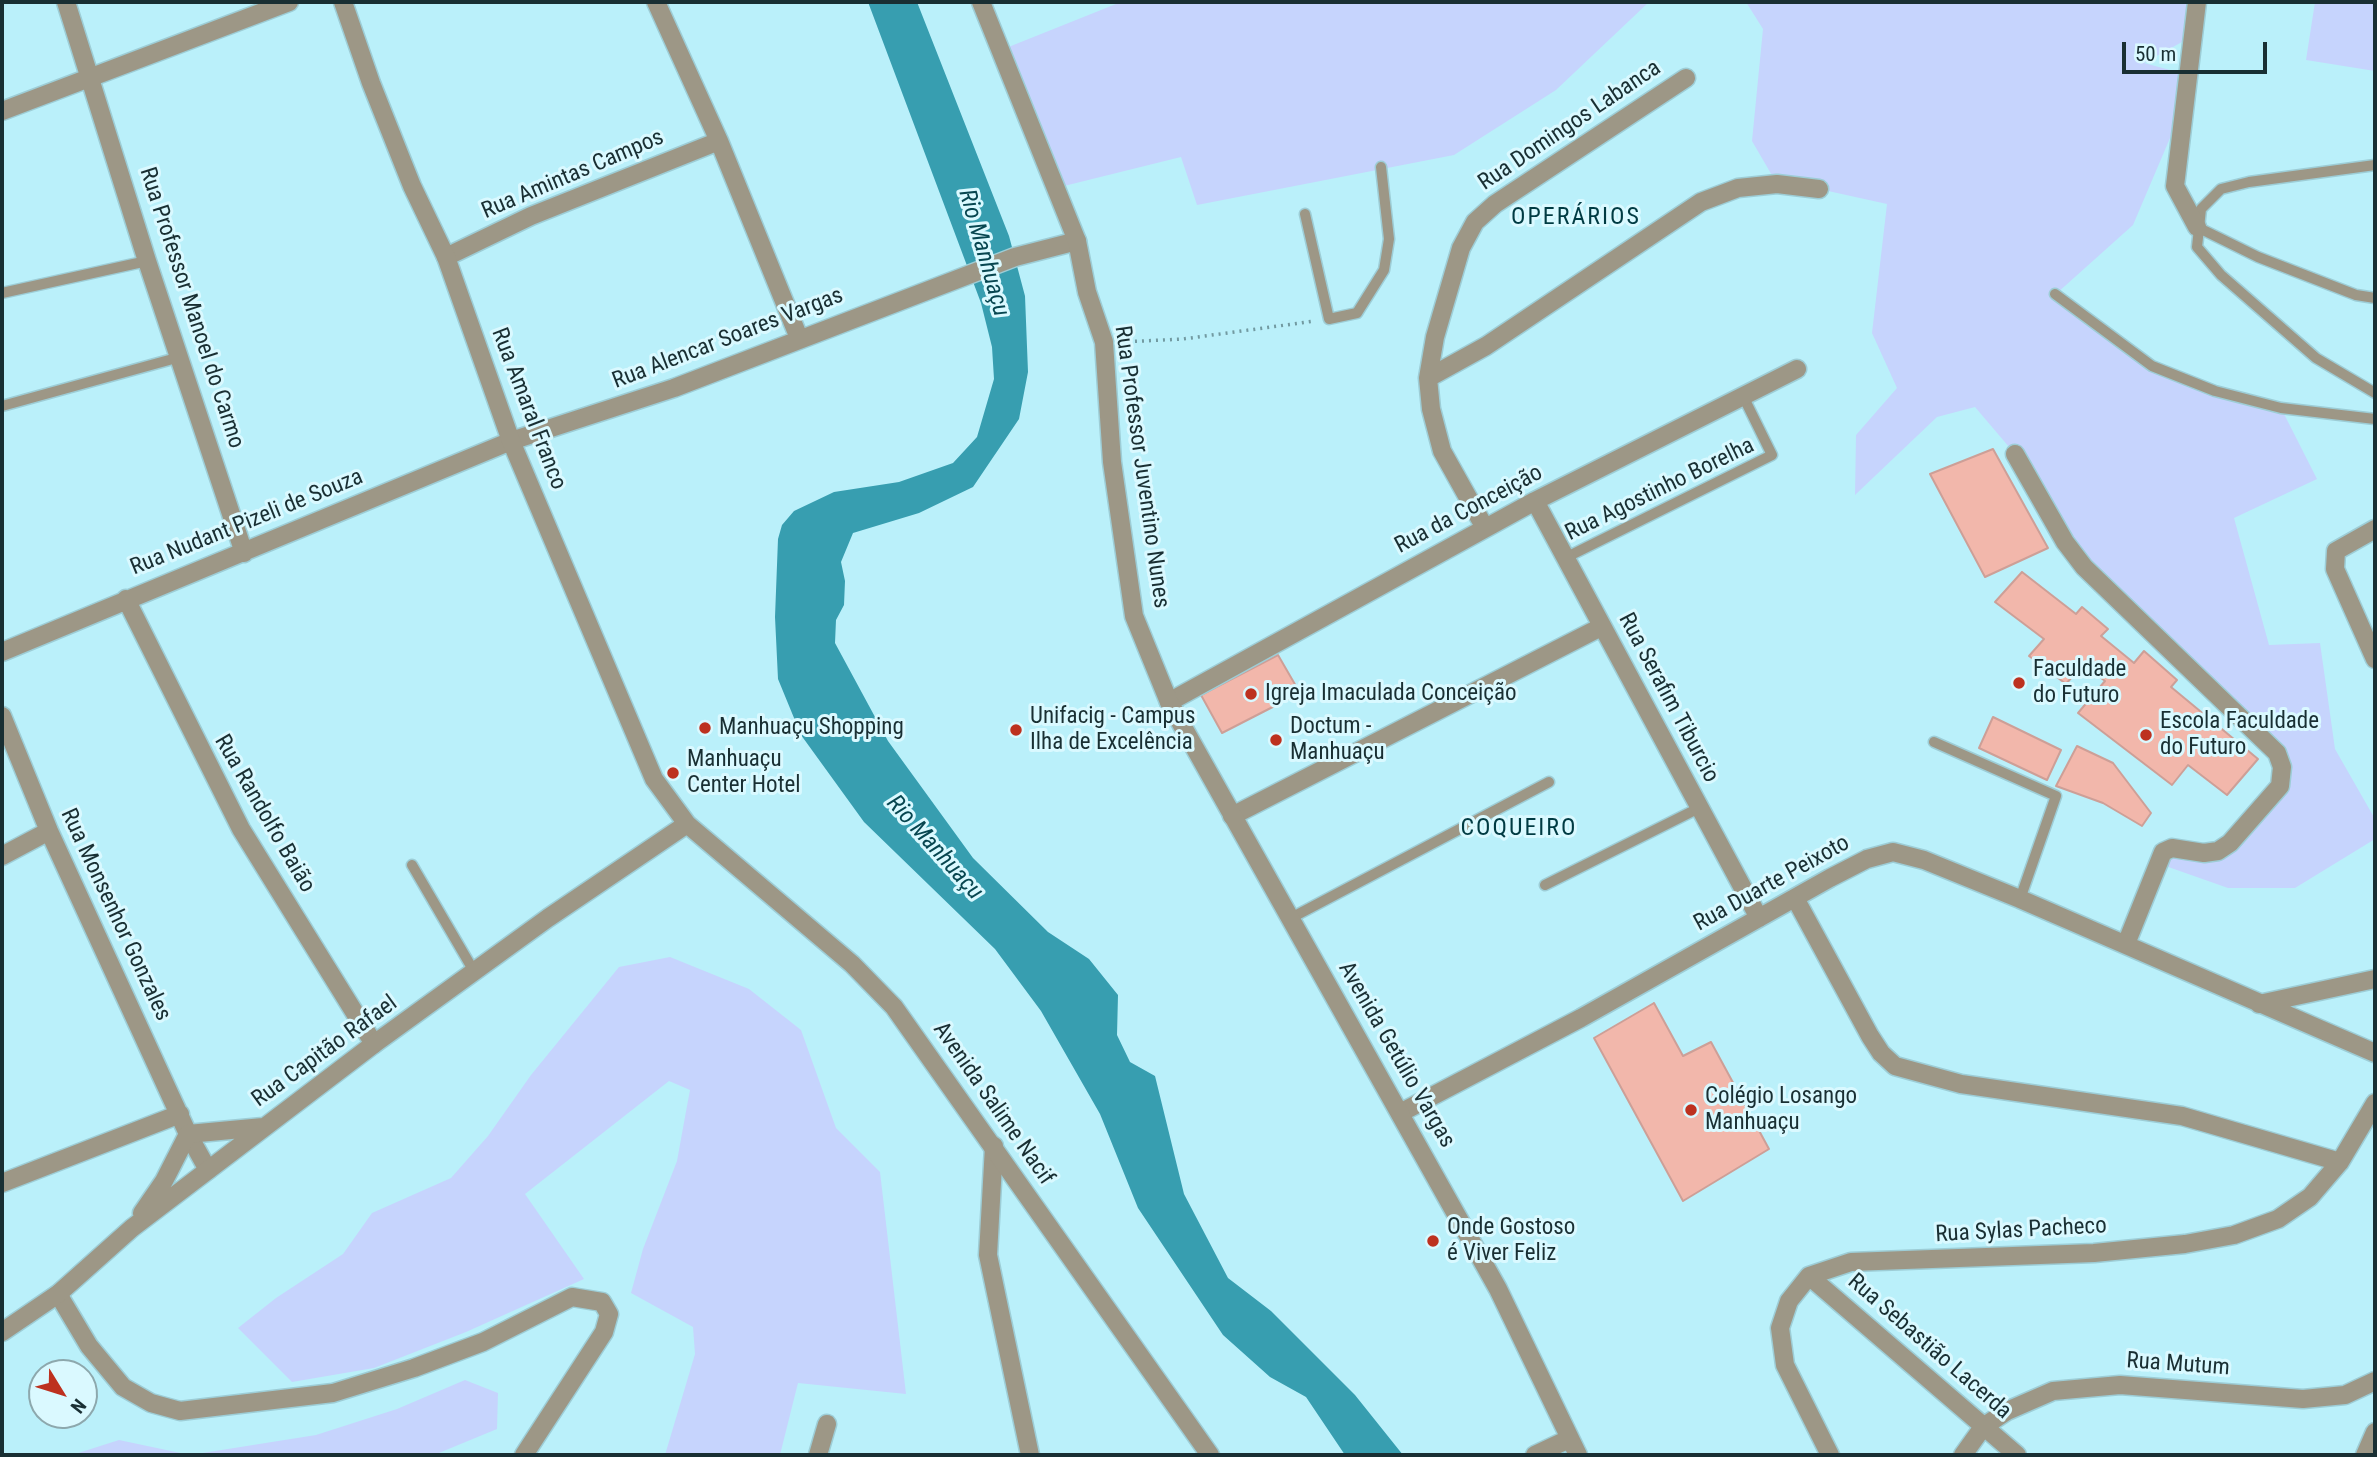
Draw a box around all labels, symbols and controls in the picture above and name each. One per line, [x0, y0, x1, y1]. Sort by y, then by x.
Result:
scale bar [2125, 28, 2270, 72]
text: 50 m [2135, 42, 2176, 66]
street label: Rua Domingos Labanca [1474, 55, 1666, 197]
street label: Rua Amintas Campos [478, 124, 668, 226]
street label: Rua Professor Manoel do Carmo [132, 164, 250, 452]
water label: Rio Manhuaçu [951, 186, 1015, 320]
district label: OPERÁRIOS [1512, 204, 1640, 232]
street label: Rua Alencar Soares Vargas [609, 282, 847, 396]
street label: Rua Amaral Franco [484, 324, 572, 494]
street label: Rua Professor Juventino Nunes [1108, 324, 1174, 610]
street label: Rua Agostinho Borelha [1561, 432, 1759, 548]
street label: Rua da Conceição [1391, 460, 1547, 560]
street label: Rua Nudant Pizeli de Souza [127, 464, 367, 582]
street label: Rua Serafim Tiburcio [1612, 609, 1724, 787]
place label: Faculdade do Futuro [2033, 656, 2126, 710]
marker: Faculdade do Futuro [2011, 675, 2027, 691]
place label: Igreja Imaculada Conceição [1265, 680, 1517, 708]
marker: Igreja Imaculada Conceição [1243, 686, 1259, 702]
place label: Unifacig - Campus Ilha de Excelência [1030, 703, 1195, 757]
place label: Escola Faculdade do Futuro [2160, 708, 2319, 762]
place label: Doctum - Manhuaçu [1290, 713, 1385, 767]
place label: Manhuaçu Shopping [719, 714, 904, 742]
marker: Manhuaçu Shopping [697, 720, 713, 736]
marker: Unifacig - Campus Ilha de Excelência [1008, 722, 1024, 738]
marker: Escola Faculdade do Futuro [2138, 727, 2154, 743]
street label: Rua Randolfo Baião [208, 730, 320, 898]
marker: Doctum - Manhuaçu [1268, 732, 1284, 748]
place label: Manhuaçu Center Hotel [687, 746, 801, 800]
marker: Manhuaçu Center Hotel [665, 765, 681, 781]
water label: Rio Manhuaçu [880, 790, 988, 906]
street label: Rua Monsenhor Gonzales [54, 805, 176, 1025]
district label: COQUEIRO [1461, 815, 1577, 843]
street label: Rua Duarte Peixoto [1689, 830, 1855, 938]
street label: Avenida Getúlio Vargas [1332, 957, 1460, 1153]
street label: Rua Capitão Rafael [247, 990, 403, 1114]
street label: Avenida Salime Nacif [926, 1017, 1060, 1191]
place label: Colégio Losango Manhuaçu [1705, 1083, 1857, 1137]
marker: Colégio Losango Manhuaçu [1683, 1102, 1699, 1118]
street label: Rua Sylas Pacheco [1935, 1213, 2107, 1249]
place label: Onde Gostoso é Viver Feliz [1447, 1214, 1575, 1268]
marker: Onde Gostoso é Viver Feliz [1425, 1233, 1441, 1249]
street label: Rua Sebastião Lacerda [1842, 1268, 2016, 1426]
street label: Rua Mutum [2125, 1348, 2231, 1382]
north arrow [28, 1359, 98, 1429]
text: N [66, 1394, 91, 1418]

